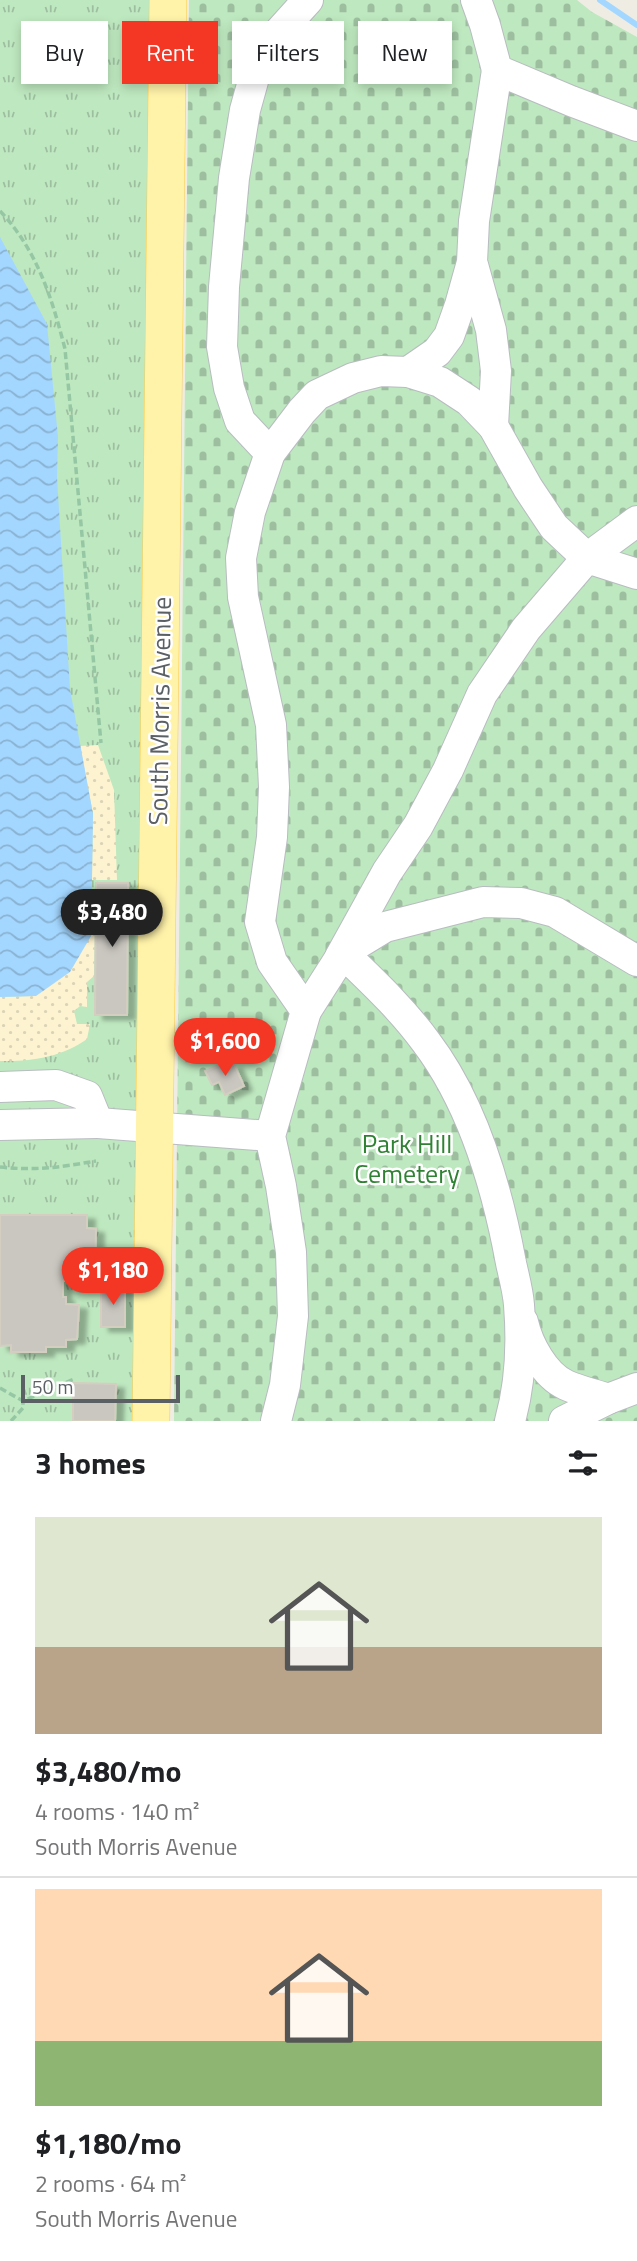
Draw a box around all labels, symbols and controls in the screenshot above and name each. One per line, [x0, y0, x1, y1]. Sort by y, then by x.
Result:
chip: Buy [21, 21, 108, 84]
chip: Rent [122, 21, 218, 84]
chip: Filters [232, 21, 344, 84]
chip: New [358, 21, 452, 84]
street label: South Morris Avenue [138, 596, 181, 826]
pin: $3,480 [55, 890, 169, 949]
text: $3,480 [77, 894, 147, 929]
pin: $1,600 [168, 1018, 282, 1078]
text: $1,600 [190, 1023, 260, 1058]
park label: Park Hill Cemetery [354, 1124, 460, 1193]
pin: $1,180 [56, 1248, 170, 1307]
text: $1,180 [78, 1252, 148, 1287]
scale bar [21, 1372, 180, 1404]
text: 50 m [32, 1372, 73, 1401]
text: 3 homes [35, 1440, 146, 1486]
icon: filters [564, 1444, 602, 1482]
icon: home [256, 1563, 382, 1689]
text: $3,480/mo [35, 1748, 181, 1794]
text: 4 rooms · 140 m² [35, 1794, 199, 1829]
text: South Morris Avenue [35, 1829, 237, 1864]
icon: home [256, 1935, 382, 2061]
text: $1,180/mo [35, 2120, 181, 2166]
text: 2 rooms · 64 m² [35, 2166, 186, 2201]
text: South Morris Avenue [35, 2201, 237, 2236]

